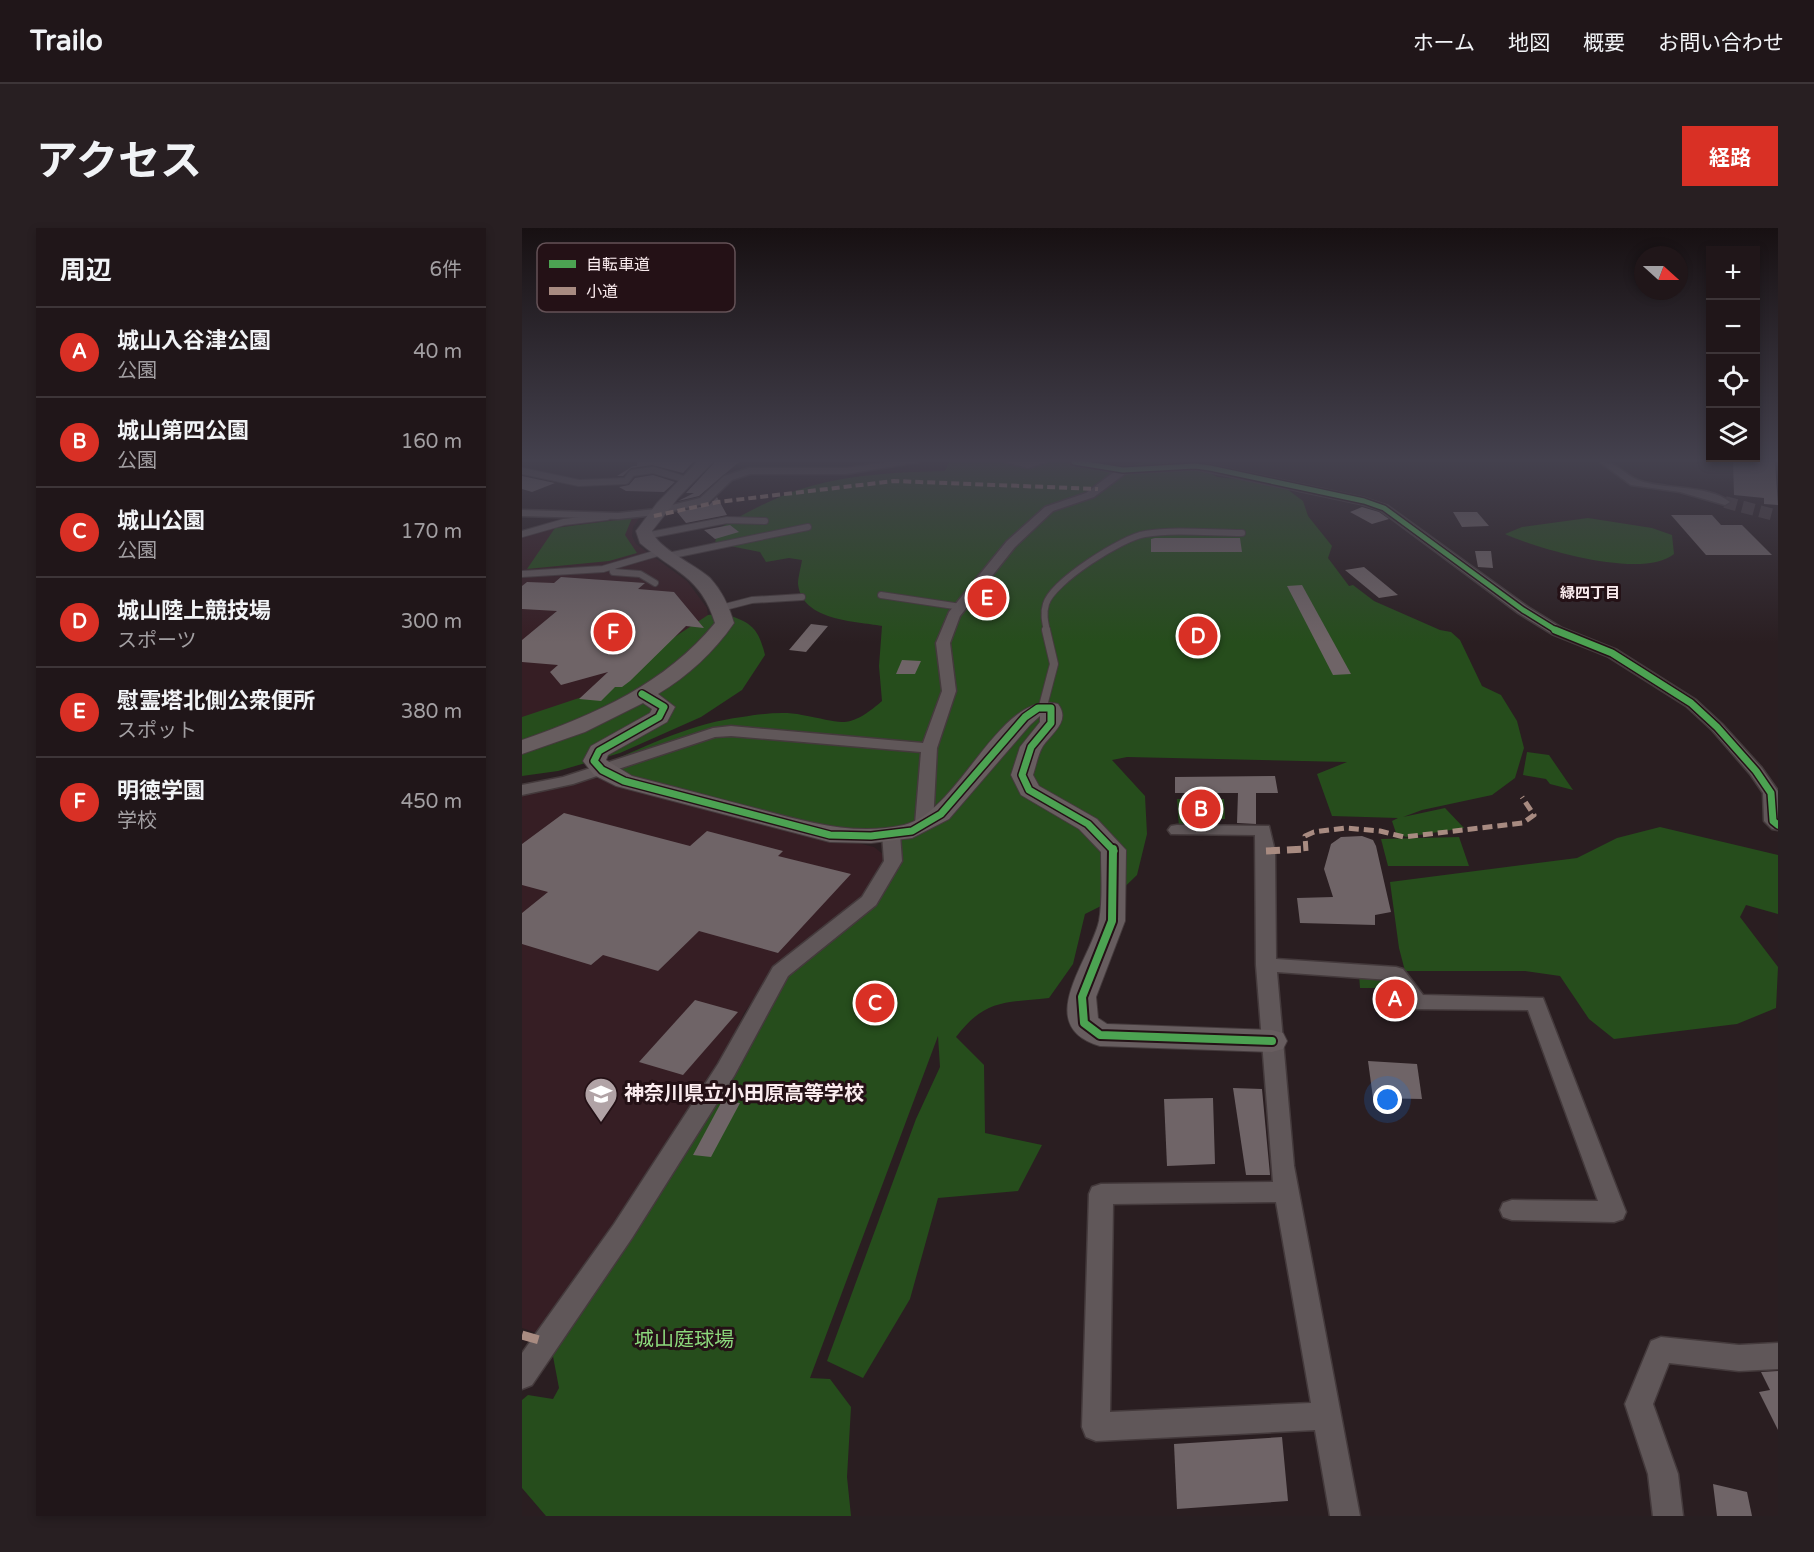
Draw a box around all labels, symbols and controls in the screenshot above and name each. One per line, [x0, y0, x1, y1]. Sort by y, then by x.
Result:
text: Trailo [30, 24, 103, 58]
text: ホーム [1413, 31, 1475, 56]
text: 地図 [1508, 31, 1550, 56]
text: 概要 [1583, 31, 1625, 56]
text: お問い合わせ [1658, 31, 1784, 56]
button: 経路 [1682, 126, 1778, 186]
text: アクセス [36, 136, 202, 187]
legend [537, 243, 735, 312]
north arrow [1634, 246, 1688, 300]
map controls [1706, 246, 1760, 462]
button: + [1706, 246, 1760, 300]
text: 周辺 [60, 255, 112, 286]
text: 自転車道 [586, 255, 650, 275]
text: 6件 [429, 258, 462, 282]
text: 小道 [586, 282, 618, 302]
button: − [1706, 300, 1760, 354]
text: 城山入谷津公園 [117, 328, 271, 354]
text: A [72, 340, 87, 364]
text: 40 m [413, 340, 462, 364]
button: locate [1706, 354, 1760, 408]
text: 公園 [117, 359, 157, 383]
button: layers [1706, 408, 1760, 462]
text: 城山第四公園 [117, 418, 249, 444]
text: B [73, 430, 86, 454]
text: 160 m [401, 430, 462, 454]
text: 公園 [117, 449, 157, 473]
text: 城山公園 [117, 508, 205, 534]
text: C [73, 520, 86, 544]
text: 170 m [401, 520, 462, 544]
text: 公園 [117, 539, 157, 563]
pin: E [968, 576, 1006, 620]
district label: 緑四丁目 [1560, 584, 1620, 602]
text: 城山陸上競技場 [117, 598, 271, 624]
text: D [72, 610, 87, 634]
text: 300 m [401, 610, 462, 634]
pin: F [594, 610, 632, 654]
pin: D [1178, 614, 1218, 658]
text: スポーツ [117, 629, 197, 653]
text: 慰霊塔北側公衆便所 [117, 688, 315, 714]
text: E [73, 700, 86, 724]
text: 380 m [401, 700, 462, 724]
text: スポット [117, 719, 197, 743]
text: 明徳学園 [117, 778, 205, 804]
pin: B [1182, 786, 1220, 832]
text: F [73, 790, 86, 814]
text: 450 m [401, 790, 462, 814]
text: 学校 [117, 809, 157, 833]
pin: A [1376, 976, 1414, 1022]
pin: C [856, 980, 894, 1026]
school or university icon: 神奈川県立小田原高等学校 [583, 1076, 619, 1123]
place label: 神奈川県立小田原高等学校 [624, 1082, 864, 1106]
your location [1373, 1085, 1402, 1114]
park label: 城山庭球場 [634, 1328, 734, 1352]

